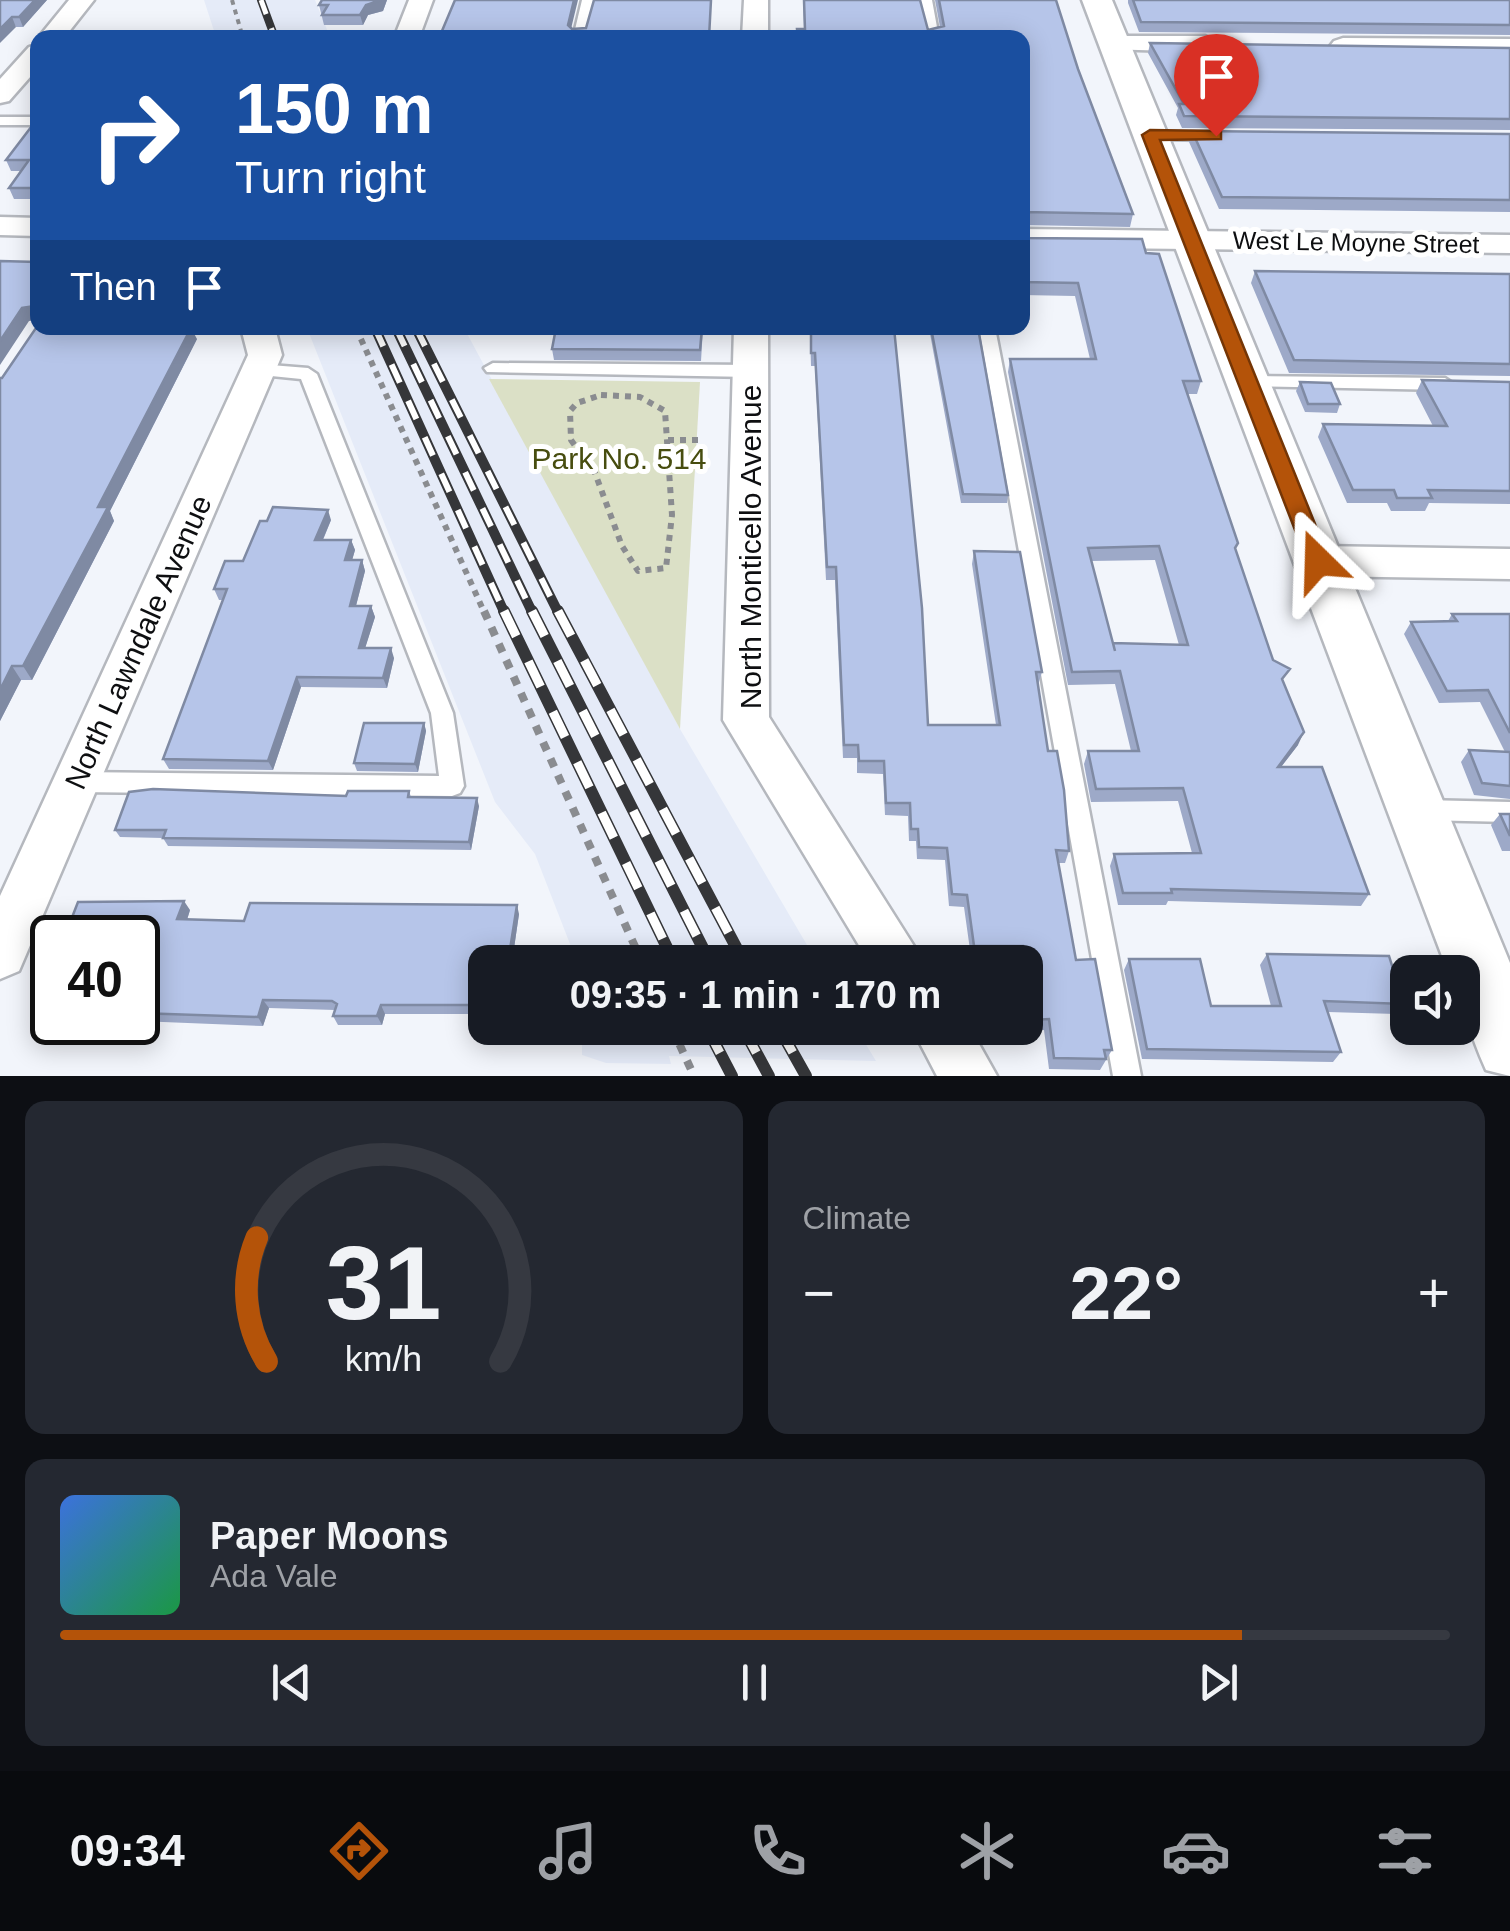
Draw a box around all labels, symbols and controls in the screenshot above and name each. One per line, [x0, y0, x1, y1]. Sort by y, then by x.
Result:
pin [1174, 34, 1259, 137]
icon: arrive [1189, 49, 1244, 104]
icon: right [70, 70, 200, 200]
text: 150 m [235, 70, 433, 148]
text: Turn right [235, 152, 426, 203]
street label: West Le Moyne Street [1232, 226, 1480, 258]
icon: arrive [177, 260, 232, 315]
text: Then [70, 266, 157, 308]
street label: North Monticello Avenue [734, 385, 767, 709]
park label: Park No. 514 [531, 442, 707, 475]
street label: North Lawndale Avenue [58, 490, 218, 794]
position arrow [1266, 509, 1370, 613]
speed limit sign: 40 [30, 915, 160, 1045]
map controls [1390, 955, 1480, 1045]
button: sound [1390, 955, 1480, 1045]
text: 09:35 · 1 min · 170 m [570, 974, 941, 1016]
text: Climate [803, 1200, 911, 1236]
text: 31 [326, 1225, 442, 1341]
text: 22° [1070, 1251, 1183, 1335]
text: − [803, 1262, 835, 1324]
text: + [1418, 1262, 1450, 1324]
text: km/h [345, 1339, 422, 1379]
text: Paper Moons [210, 1515, 449, 1557]
text: Ada Vale [210, 1558, 338, 1594]
icon: previous [264, 1655, 319, 1710]
icon: pause [727, 1655, 782, 1710]
icon: next [1191, 1655, 1246, 1710]
icon: directions [324, 1816, 394, 1886]
icon: music [533, 1816, 603, 1886]
icon: phone [743, 1816, 813, 1886]
icon: climate [952, 1816, 1022, 1886]
icon: car [1161, 1816, 1231, 1886]
icon: filters [1370, 1816, 1440, 1886]
text: 09:34 [70, 1825, 185, 1876]

